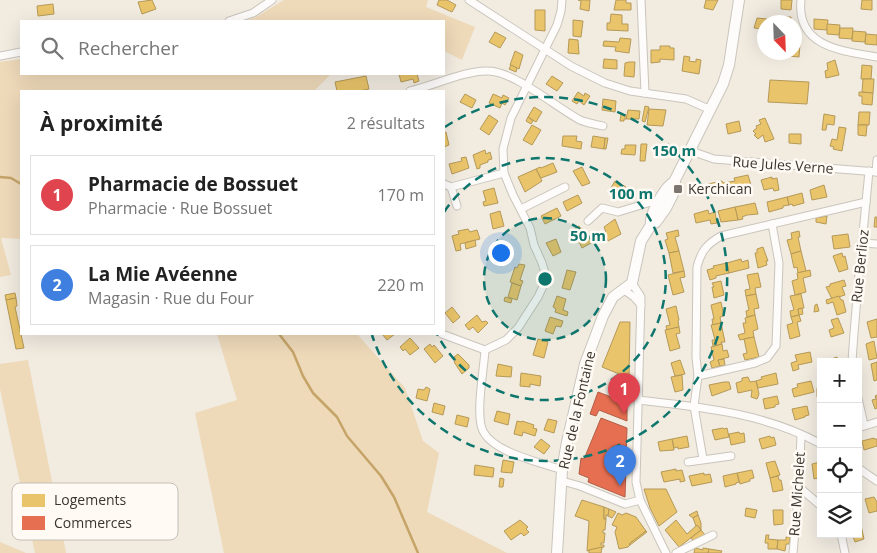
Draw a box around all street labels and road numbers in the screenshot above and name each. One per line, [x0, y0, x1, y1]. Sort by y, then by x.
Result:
street label: Rue Jules Verne [732, 151, 834, 178]
street label: Rue Berlioz [846, 228, 873, 303]
street label: Rue de la Fontaine [554, 349, 599, 471]
street label: Rue Michelet [784, 451, 809, 537]

